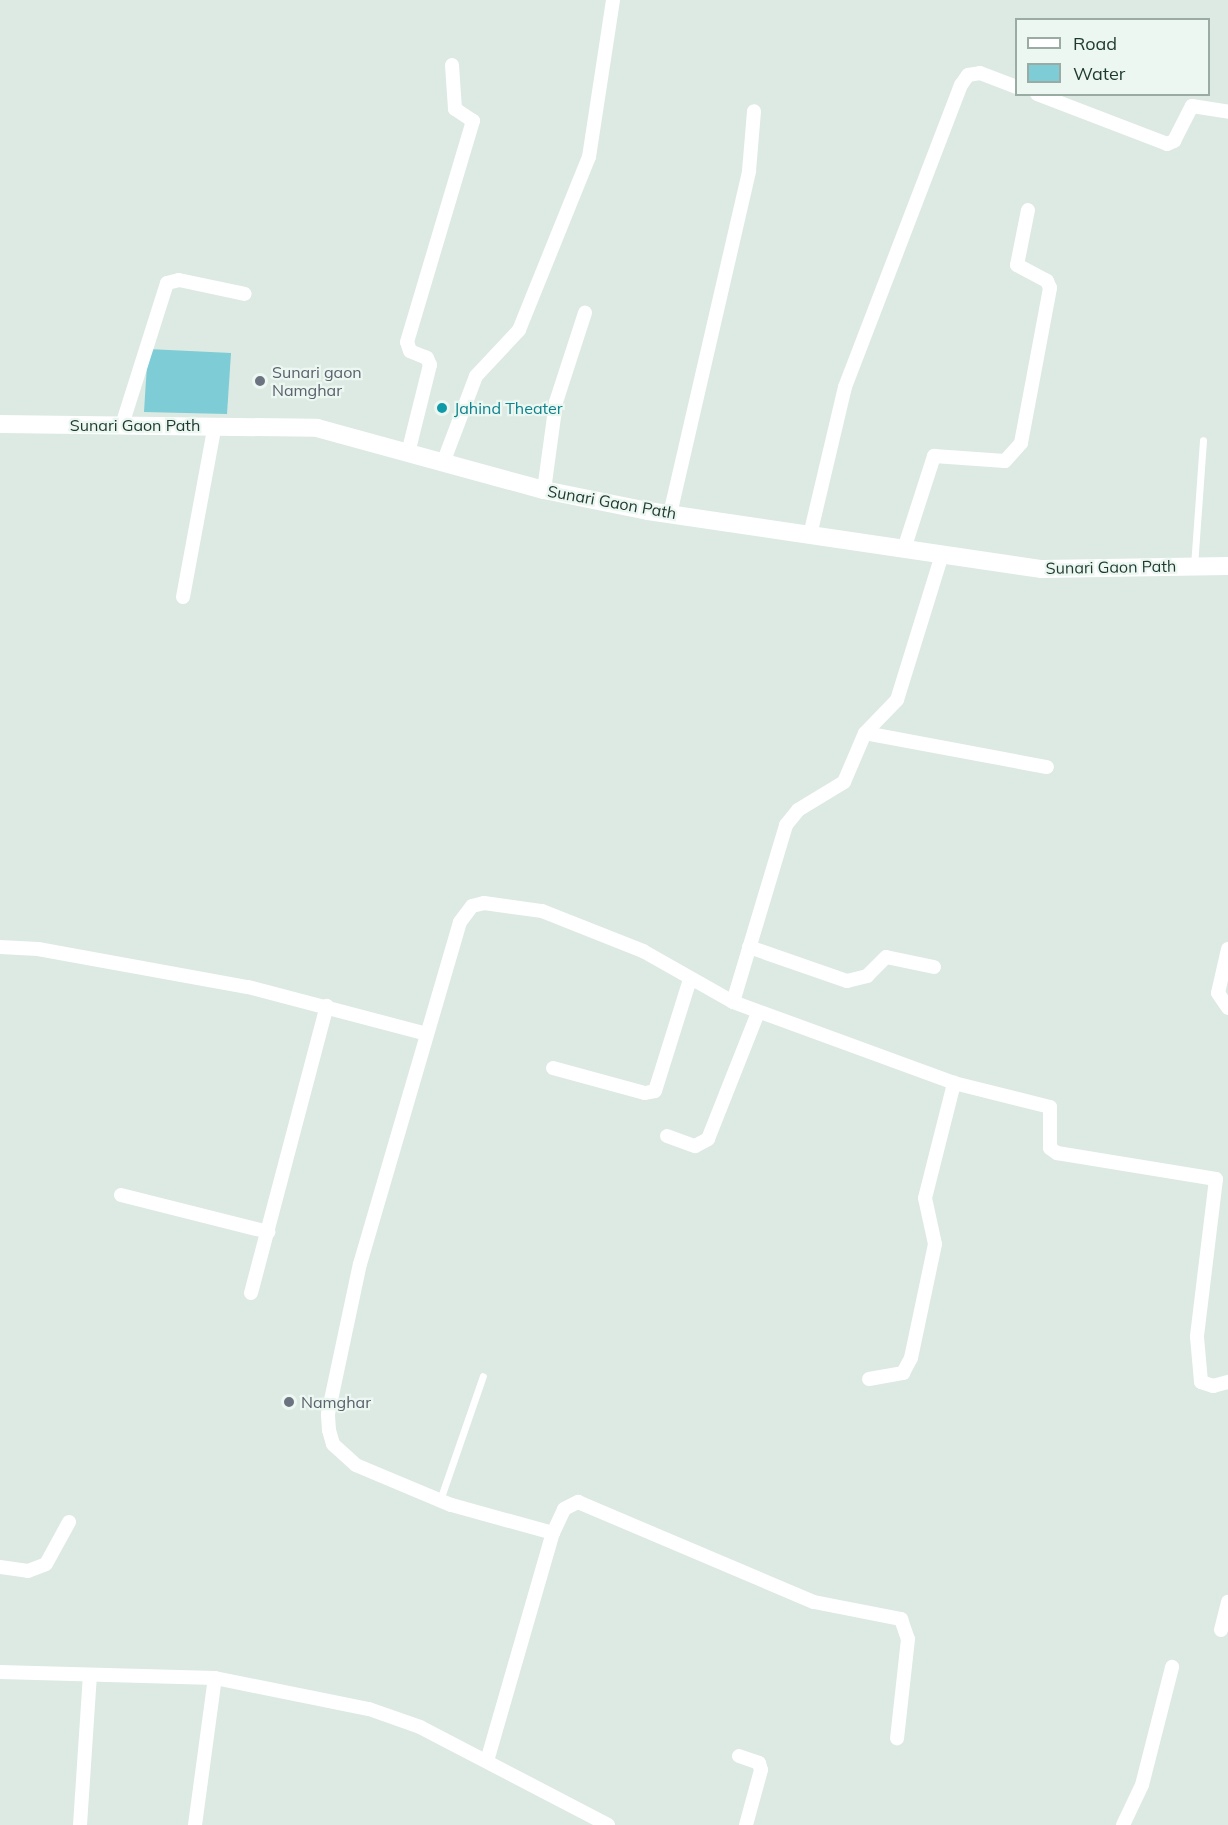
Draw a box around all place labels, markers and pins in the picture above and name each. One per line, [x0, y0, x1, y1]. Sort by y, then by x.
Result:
place label: Sunari gaon Namghar [272, 362, 362, 400]
marker: Sunari gaon Namghar [253, 374, 267, 388]
place label: Jahind Theater [454, 398, 563, 418]
marker: Jahind Theater [435, 401, 449, 415]
place label: Namghar [301, 1392, 371, 1412]
marker: Namghar [282, 1395, 296, 1409]

